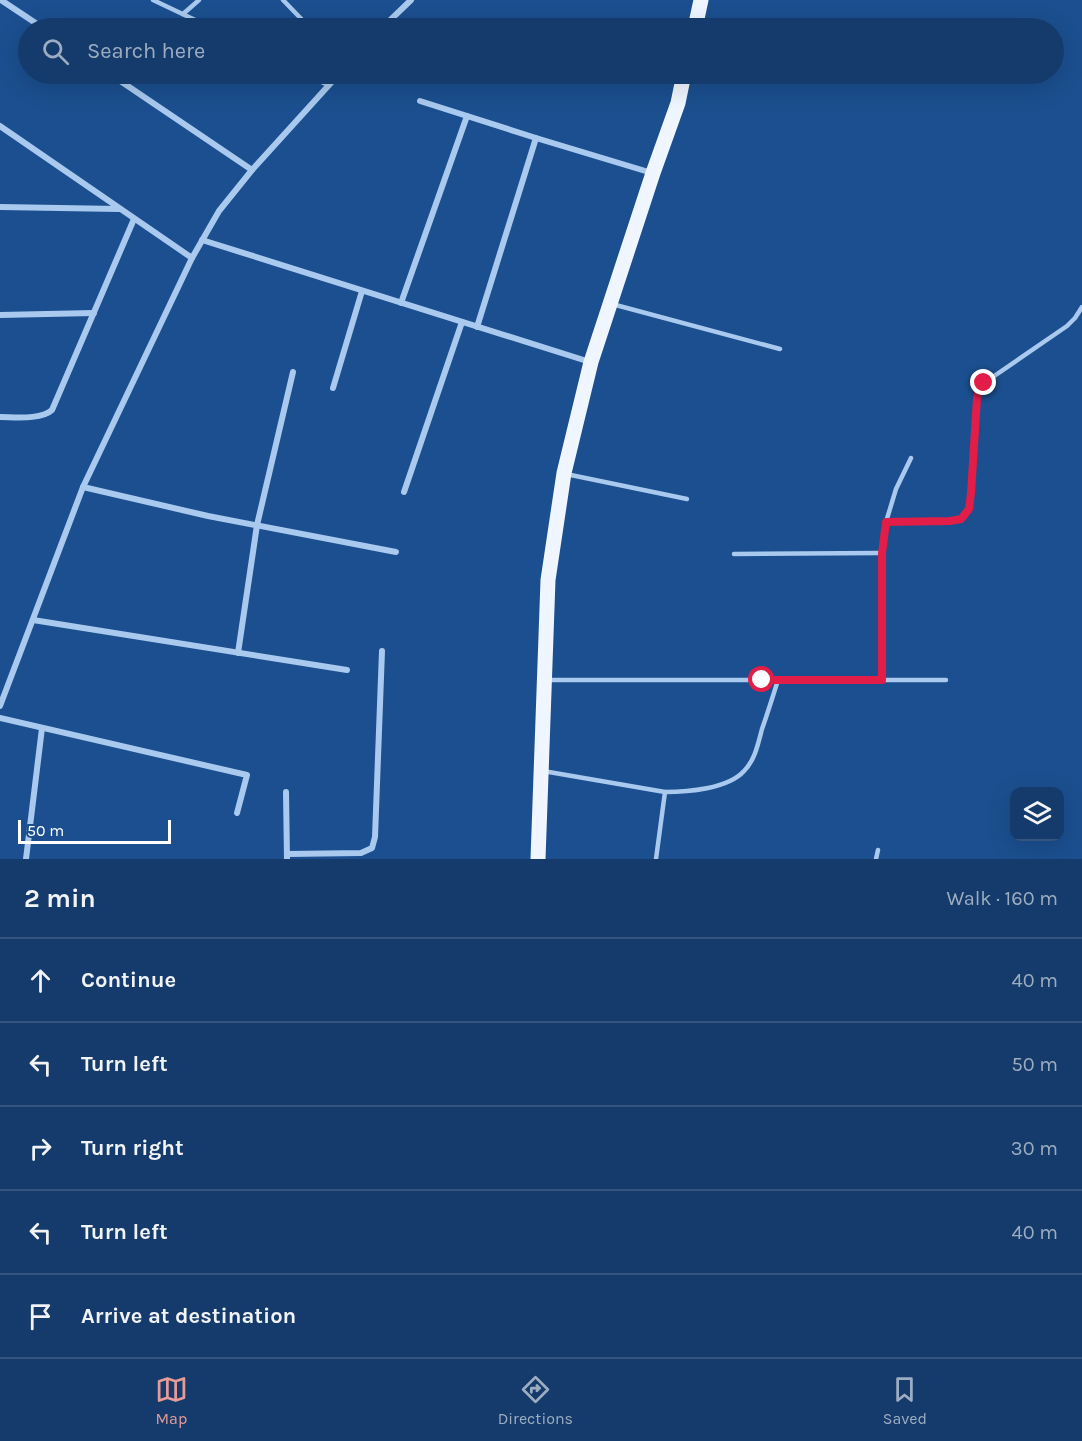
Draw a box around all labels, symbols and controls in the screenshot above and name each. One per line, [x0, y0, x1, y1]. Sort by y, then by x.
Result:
search box [18, 18, 1064, 84]
icon: search [39, 35, 72, 68]
text: Search here [87, 38, 205, 64]
route end [970, 369, 996, 395]
route start [748, 666, 774, 692]
map controls [1010, 787, 1064, 841]
button: layers [1010, 787, 1064, 841]
scale bar [18, 817, 171, 844]
text: 50 m [27, 821, 64, 840]
text: 2 min [24, 883, 96, 914]
text: Walk · 160 m [946, 887, 1058, 910]
icon: ahead [24, 964, 57, 997]
text: Continue [81, 967, 176, 993]
text: 40 m [1012, 969, 1058, 992]
icon: left [24, 1048, 57, 1081]
text: Turn left [81, 1051, 168, 1077]
text: 50 m [1011, 1053, 1058, 1076]
icon: right [24, 1132, 57, 1165]
text: Turn right [81, 1135, 184, 1161]
text: 30 m [1011, 1137, 1058, 1160]
icon: left [24, 1216, 57, 1249]
text: Turn left [81, 1219, 168, 1245]
text: 40 m [1012, 1221, 1058, 1244]
icon: arrive [24, 1300, 57, 1333]
text: Arrive at destination [81, 1303, 296, 1329]
tab: Map [155, 1373, 188, 1428]
tab: Directions [498, 1373, 573, 1428]
tab: Saved [883, 1373, 927, 1428]

